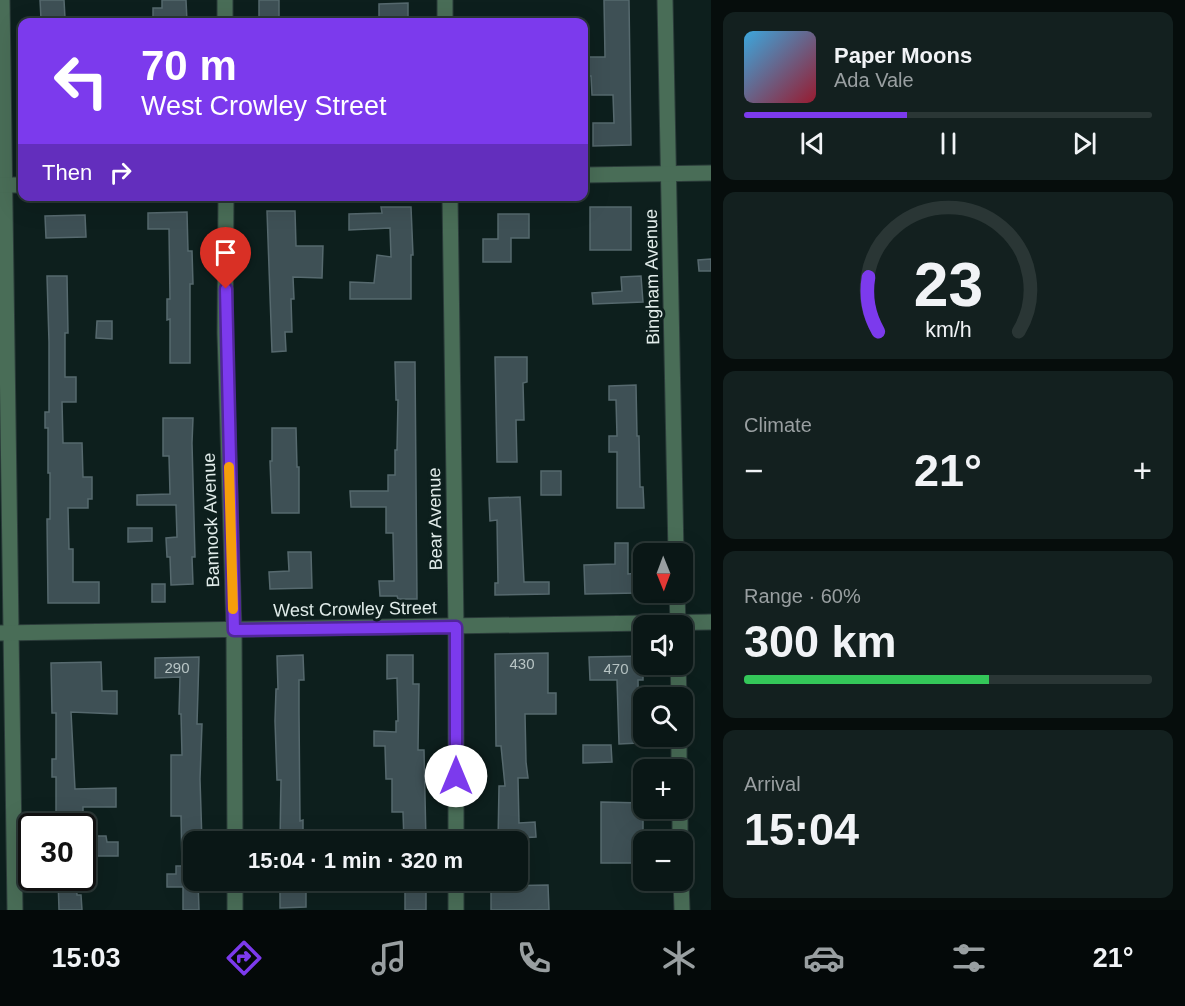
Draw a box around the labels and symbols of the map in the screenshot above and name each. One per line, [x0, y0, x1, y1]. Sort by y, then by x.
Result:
street label: Bingham Avenue [641, 209, 663, 345]
pin [200, 227, 251, 289]
street label: Bannock Avenue [199, 452, 223, 588]
street label: Bear Avenue [424, 467, 446, 571]
north arrow [633, 543, 693, 603]
street label: West Crowley Street [273, 598, 437, 620]
house number: 430 [509, 655, 535, 672]
house number: 290 [164, 659, 190, 676]
house number: 470 [603, 660, 629, 677]
position arrow [424, 744, 488, 808]
speed limit sign: 30 [18, 813, 96, 891]

